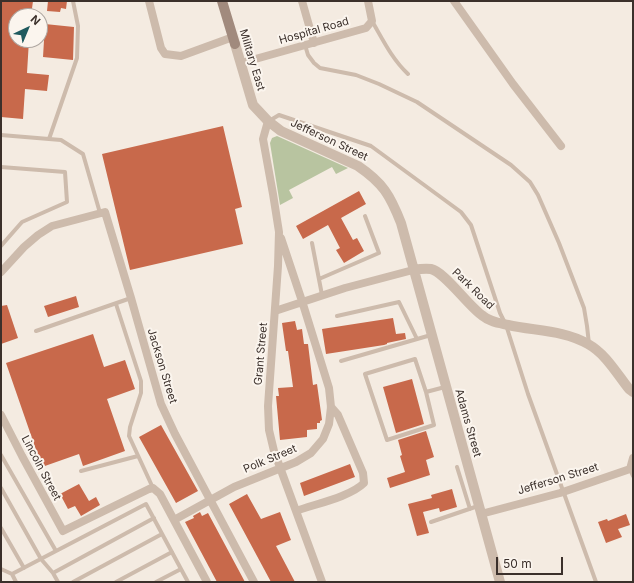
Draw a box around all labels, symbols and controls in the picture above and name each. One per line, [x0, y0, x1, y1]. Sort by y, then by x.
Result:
north arrow [8, 8, 48, 48]
text: N [28, 12, 44, 28]
street label: Hospital Road [278, 15, 350, 47]
street label: Military East [236, 28, 268, 92]
street label: Jefferson Street [288, 116, 370, 164]
street label: Park Road [449, 266, 497, 312]
street label: Grant Street [252, 322, 270, 386]
street label: Jackson Street [144, 327, 180, 405]
street label: Adams Street [452, 387, 484, 459]
street label: Lincoln Street [18, 433, 64, 503]
street label: Polk Street [241, 442, 299, 476]
street label: Jefferson Street [516, 460, 600, 498]
scale bar [498, 549, 565, 575]
text: 50 m [503, 556, 532, 571]

